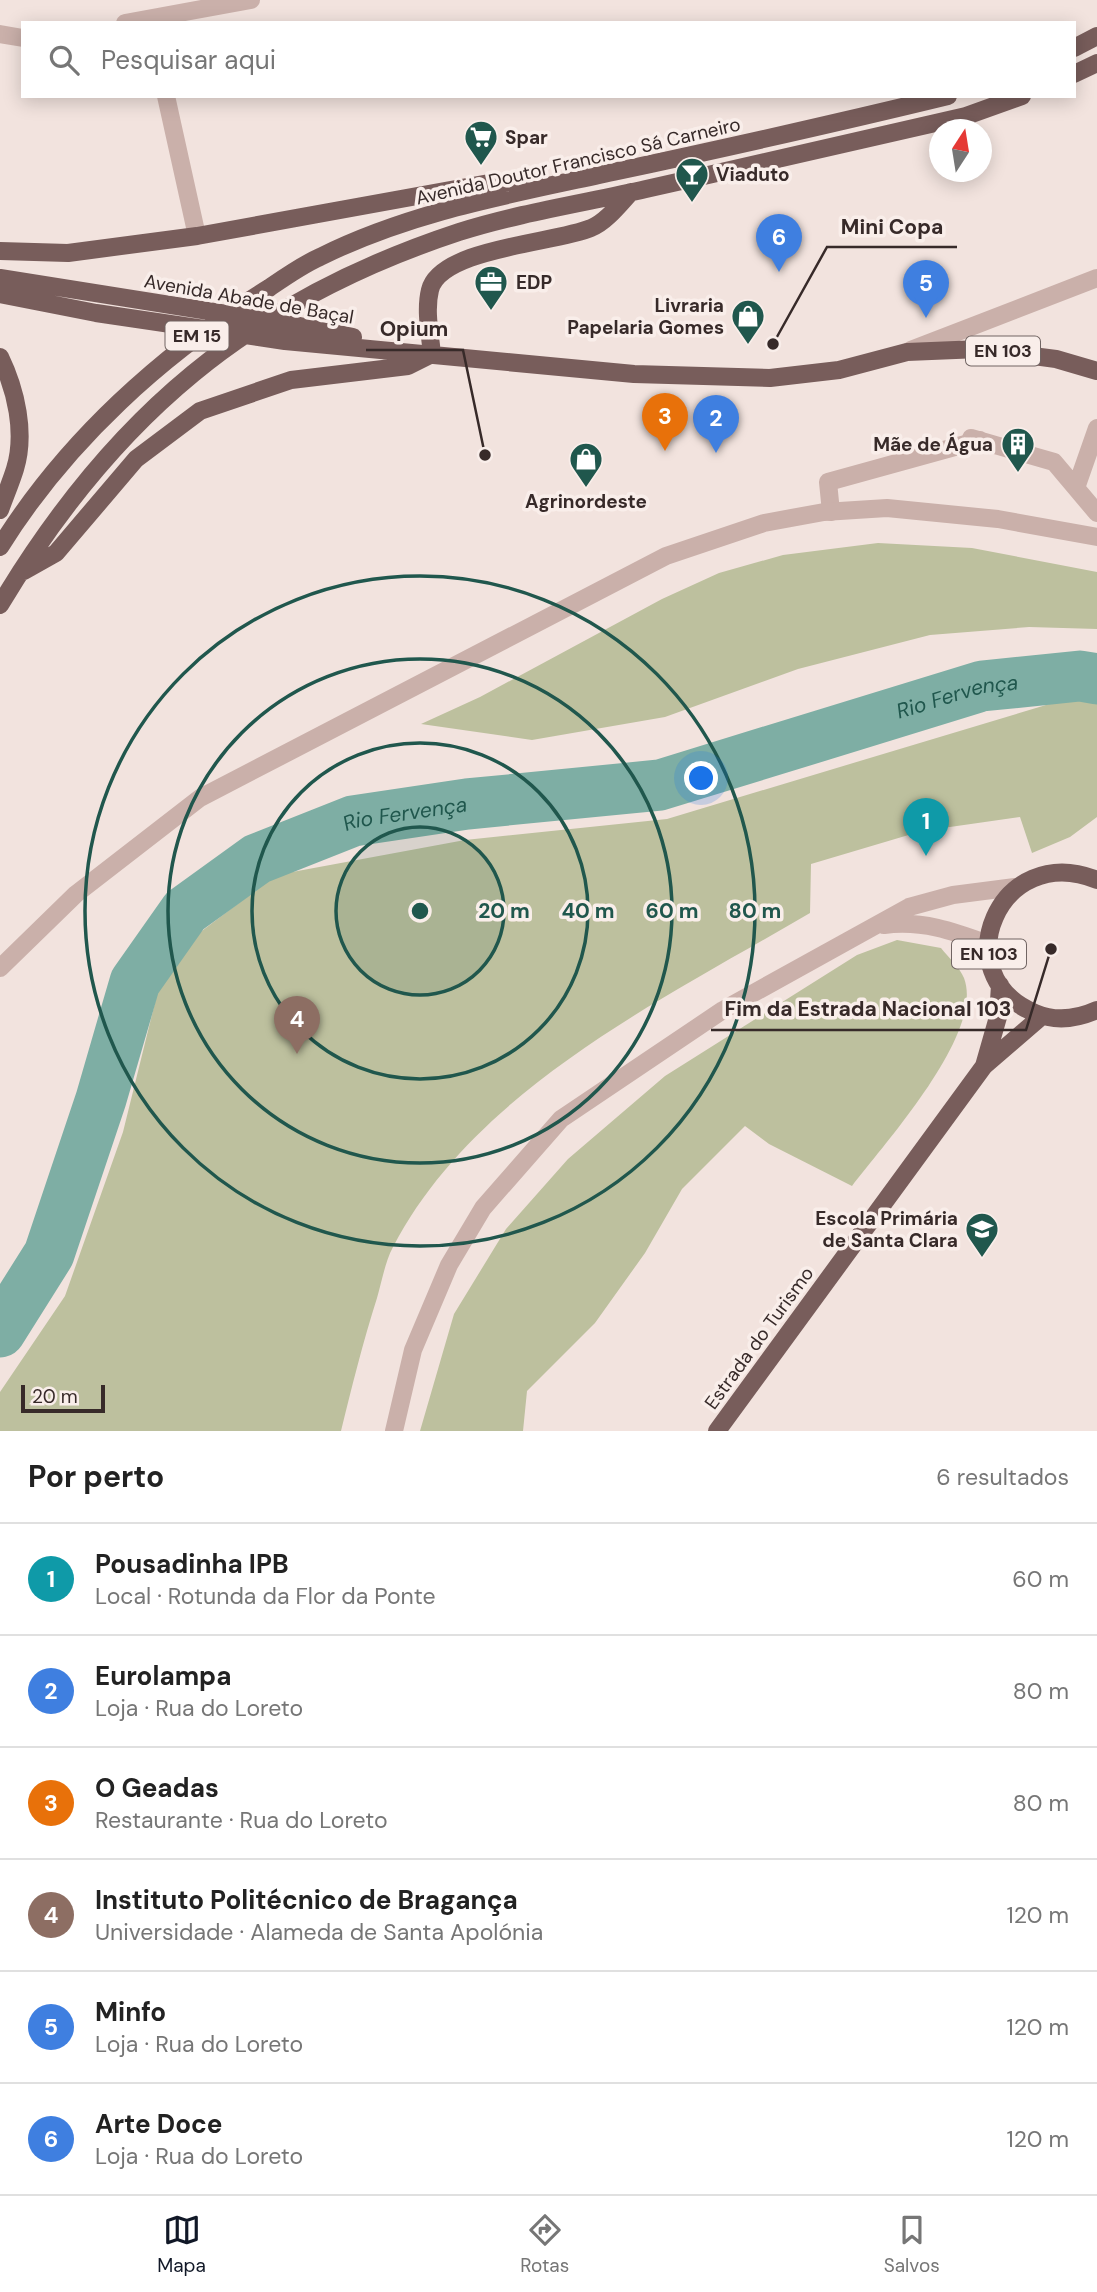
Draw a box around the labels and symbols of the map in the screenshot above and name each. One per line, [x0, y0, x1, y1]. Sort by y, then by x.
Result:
street label: Avenida Doutor Francisco Sá Carneiro [413, 111, 743, 211]
supermarket icon: Spar [462, 118, 500, 167]
north arrow [929, 119, 992, 182]
place label: Spar [505, 125, 548, 150]
bar icon: Viaduto [673, 155, 711, 204]
place label: Viaduto [716, 162, 789, 187]
callout: Mini Copa [827, 205, 957, 247]
text: Mini Copa [841, 213, 943, 241]
pin: 6 [756, 214, 802, 272]
pin: 5 [903, 260, 949, 318]
office icon: EDP [472, 263, 510, 312]
street label: Avenida Abade de Baçal [142, 268, 356, 330]
place label: EDP [516, 270, 553, 295]
place label: Livraria Papelaria Gomes [567, 293, 724, 340]
shop icon: Livraria Papelaria Gomes [729, 297, 767, 346]
callout: Opium [366, 308, 463, 350]
text: Opium [380, 315, 448, 343]
road number: EM 15 [166, 322, 228, 350]
road number: EN 103 [966, 337, 1040, 366]
pin: 3 [642, 393, 688, 451]
pin: 2 [693, 395, 739, 453]
building icon: Mãe de Água [999, 425, 1037, 474]
place label: Mãe de Água [873, 432, 993, 457]
shop icon: Agrinordeste [567, 440, 605, 489]
place label: Agrinordeste [525, 489, 647, 514]
water label: Rio Fervença [893, 668, 1019, 726]
your location [684, 761, 718, 795]
water label: Rio Fervença [339, 790, 469, 838]
pin: 1 [903, 798, 949, 856]
text: 20 m [478, 897, 530, 925]
text: 40 m [561, 897, 615, 925]
text: 60 m [646, 897, 698, 925]
text: 80 m [729, 897, 781, 925]
centre of rings [408, 899, 432, 923]
road number: EN 103 [952, 939, 1026, 968]
callout: Fim da Estrada Nacional 103 [711, 988, 1026, 1030]
text: Fim da Estrada Nacional 103 [724, 995, 1012, 1023]
pin: 4 [274, 996, 320, 1054]
place label: Escola Primária de Santa Clara [815, 1206, 958, 1253]
school or university icon: Escola Primária de Santa Clara [963, 1210, 1001, 1259]
street label: Estrada do Turismo [699, 1262, 819, 1414]
scale bar [21, 1382, 105, 1414]

